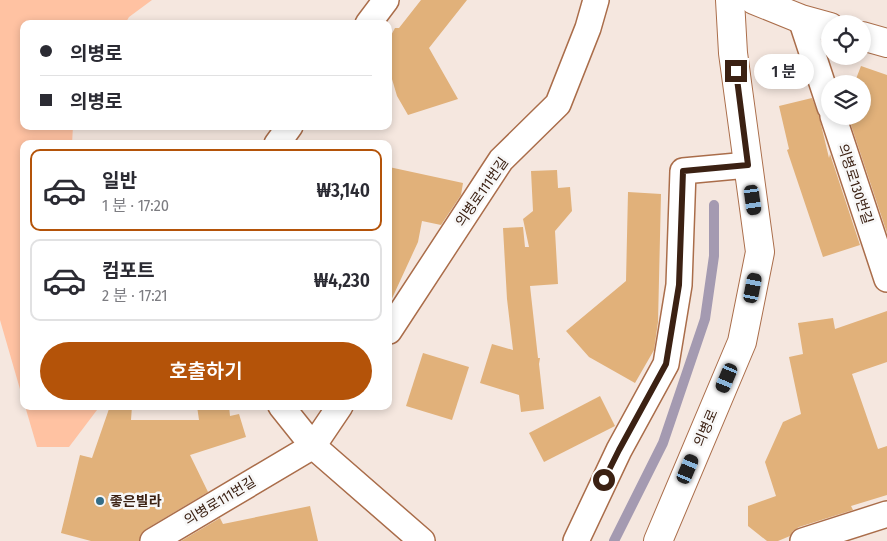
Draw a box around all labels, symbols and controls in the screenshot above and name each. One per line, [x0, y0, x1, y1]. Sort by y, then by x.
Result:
map controls [821, 15, 871, 125]
button: locate [821, 15, 871, 65]
text: 의병로 [70, 42, 122, 65]
callout: 1 분 [754, 54, 814, 88]
route end [725, 60, 747, 82]
text: 1 분 [772, 62, 796, 81]
button: layers [821, 75, 871, 125]
text: 의병로 [70, 90, 122, 113]
street label: 의병로130번길 [834, 142, 876, 226]
street label: 의병로111번길 [452, 154, 512, 230]
icon: car [42, 168, 87, 213]
text: 일반 [102, 169, 137, 192]
text: ₩3,140 [316, 179, 370, 202]
car [743, 184, 762, 216]
text: 1 분 · 17:20 [102, 196, 169, 215]
icon: car [42, 258, 87, 303]
text: 컴포트 [102, 259, 154, 282]
text: ₩4,230 [314, 269, 370, 292]
car [742, 272, 763, 304]
text: 2 분 · 17:21 [102, 286, 168, 305]
button: 호출하기 [40, 342, 372, 400]
car [714, 361, 739, 395]
street label: 의병로 [691, 407, 721, 449]
car [675, 452, 700, 486]
route start [593, 469, 615, 491]
street label: 의병로111번길 [181, 473, 259, 529]
place label: 좋은빌라 [110, 493, 162, 510]
marker: 좋은빌라 [94, 495, 106, 507]

